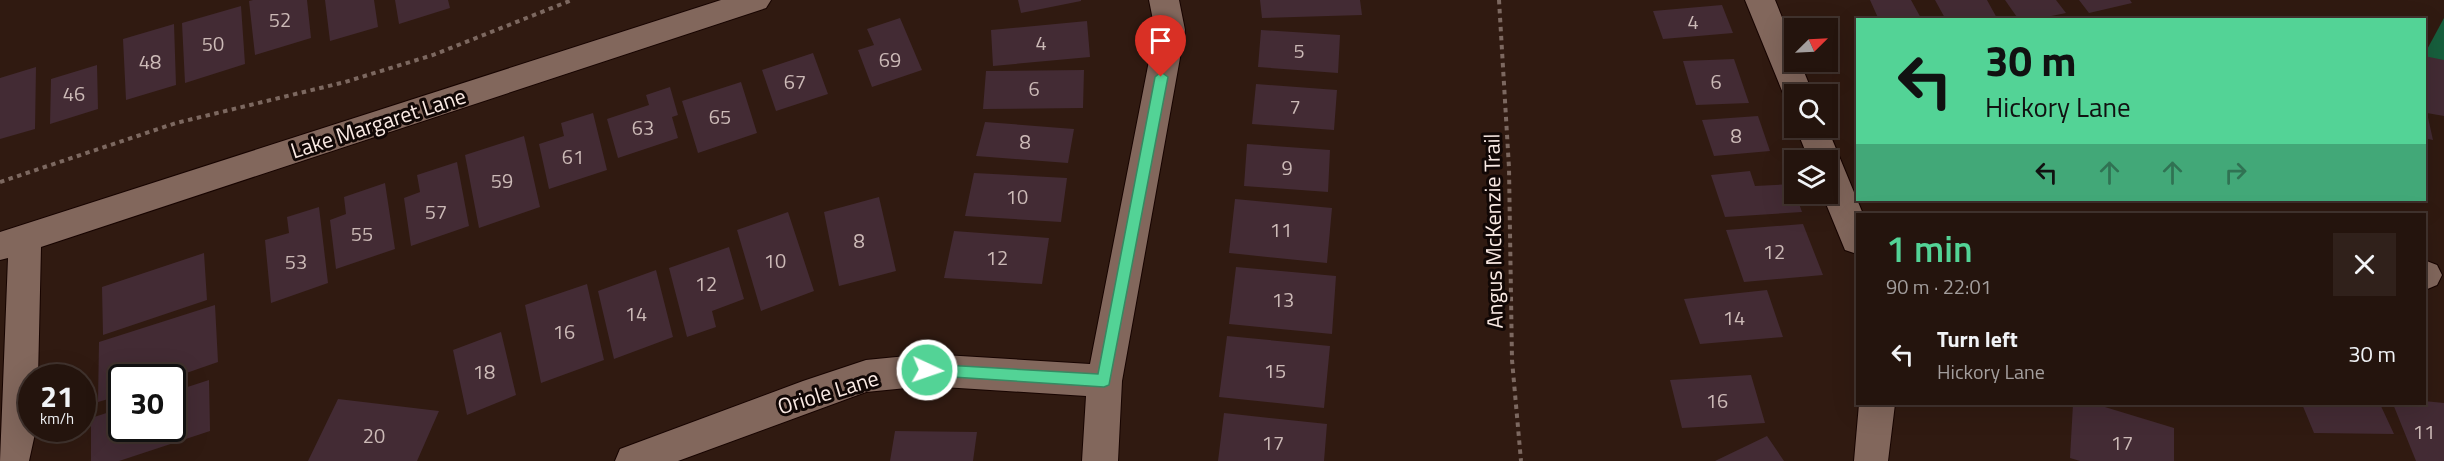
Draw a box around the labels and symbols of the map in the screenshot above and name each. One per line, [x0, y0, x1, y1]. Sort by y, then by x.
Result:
house number: 52 [269, 4, 291, 35]
house number: 4 [1687, 6, 1699, 37]
pin [1135, 15, 1186, 77]
north arrow [1784, 18, 1838, 72]
house number: 4 [1035, 27, 1047, 58]
house number: 50 [202, 28, 224, 59]
house number: 5 [1293, 35, 1305, 66]
house number: 69 [879, 44, 901, 75]
house number: 48 [139, 46, 161, 77]
house number: 67 [784, 66, 806, 97]
house number: 6 [1710, 66, 1722, 97]
house number: 6 [1028, 73, 1040, 104]
house number: 46 [63, 78, 85, 109]
street label: Lake Margaret Lane [286, 79, 470, 167]
house number: 7 [1289, 91, 1301, 122]
house number: 65 [709, 101, 731, 132]
house number: 63 [632, 112, 654, 143]
house number: 8 [1730, 120, 1742, 151]
house number: 8 [1019, 126, 1031, 157]
street label: Angus McKenzie Trail [1474, 133, 1512, 329]
house number: 61 [562, 141, 584, 172]
house number: 9 [1281, 152, 1293, 183]
house number: 59 [491, 165, 513, 196]
house number: 10 [1006, 181, 1028, 212]
house number: 57 [425, 196, 447, 227]
house number: 11 [1270, 214, 1292, 245]
house number: 55 [351, 218, 373, 249]
house number: 8 [853, 225, 865, 256]
house number: 12 [1763, 236, 1785, 267]
house number: 12 [986, 242, 1008, 273]
house number: 10 [764, 245, 786, 276]
house number: 53 [285, 246, 307, 277]
house number: 12 [695, 268, 717, 299]
house number: 13 [1272, 284, 1294, 315]
house number: 14 [625, 298, 647, 329]
house number: 14 [1723, 302, 1745, 333]
house number: 16 [553, 316, 575, 347]
position arrow [895, 338, 959, 402]
house number: 15 [1264, 355, 1286, 386]
house number: 18 [473, 356, 495, 387]
street label: Oriole Lane [773, 361, 883, 423]
speed limit sign: 30 [108, 364, 186, 442]
house number: 16 [1706, 385, 1728, 416]
house number: 11 [2413, 416, 2435, 447]
house number: 20 [363, 420, 385, 451]
house number: 17 [1262, 427, 1284, 458]
house number: 17 [2111, 427, 2133, 458]

